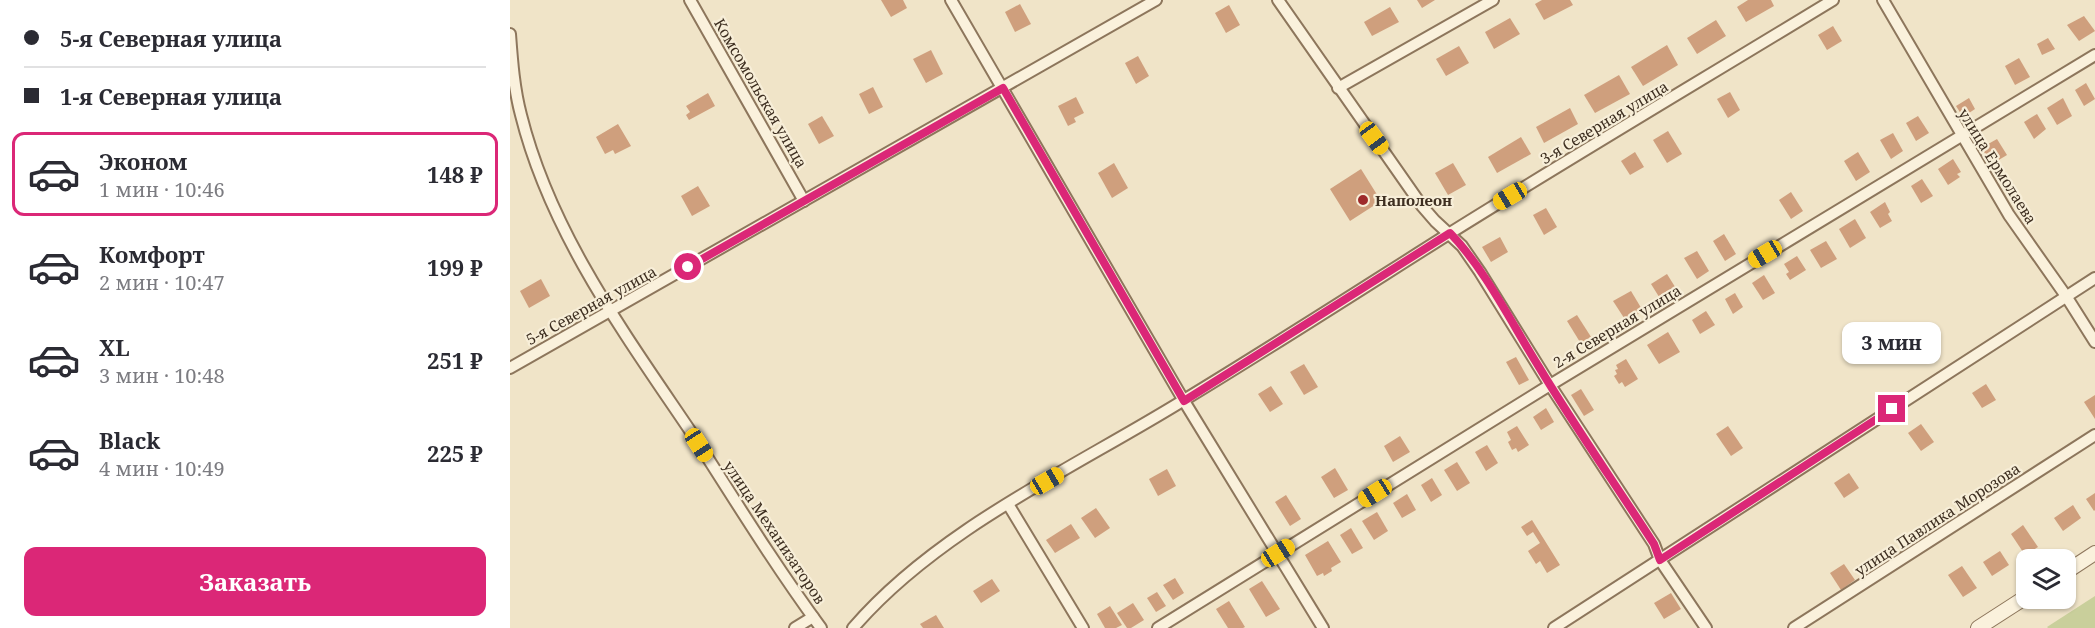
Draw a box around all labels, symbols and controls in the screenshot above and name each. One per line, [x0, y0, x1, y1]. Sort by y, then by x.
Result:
street label: Комсомольская улица [710, 15, 812, 171]
text: 5-я Северная улица [60, 23, 282, 53]
street label: 3-я Северная улица [1536, 76, 1672, 168]
text: 1-я Северная улица [60, 81, 282, 111]
street label: улица Ермолаева [1954, 104, 2042, 228]
car [1356, 118, 1392, 158]
text: Эконом [99, 146, 187, 176]
icon: car [27, 147, 81, 201]
text: 148 ₽ [427, 159, 483, 189]
text: 1 мин · 10:46 [99, 176, 225, 203]
car [1490, 179, 1530, 213]
place label: Наполеон [1375, 190, 1452, 210]
marker: Наполеон [1356, 193, 1370, 207]
car [1745, 237, 1785, 271]
text: Комфорт [99, 239, 205, 269]
icon: car [27, 240, 81, 294]
text: 199 ₽ [427, 252, 483, 282]
route start [674, 253, 701, 280]
street label: 5-я Северная улица [522, 261, 660, 349]
text: 2 мин · 10:47 [99, 269, 225, 296]
street label: 2-я Северная улица [1549, 280, 1685, 372]
callout: 3 мин [1842, 322, 1942, 364]
text: 3 мин [1861, 329, 1922, 356]
text: XL [99, 332, 130, 362]
icon: car [27, 333, 81, 387]
text: 251 ₽ [427, 345, 483, 375]
text: 3 мин · 10:48 [99, 362, 225, 389]
route end [1878, 395, 1905, 422]
text: Black [99, 425, 160, 455]
car [682, 425, 716, 465]
icon: car [27, 426, 81, 480]
text: 225 ₽ [427, 438, 483, 468]
text: 4 мин · 10:49 [99, 455, 225, 482]
street label: улица Механизаторов [720, 456, 830, 608]
street label: улица Павлика Морозова [1850, 458, 2024, 580]
car [1027, 464, 1067, 498]
car [1355, 476, 1395, 510]
car [1258, 536, 1298, 570]
button: Заказать [24, 547, 486, 616]
map controls [2016, 549, 2076, 609]
button: layers [2016, 549, 2076, 609]

